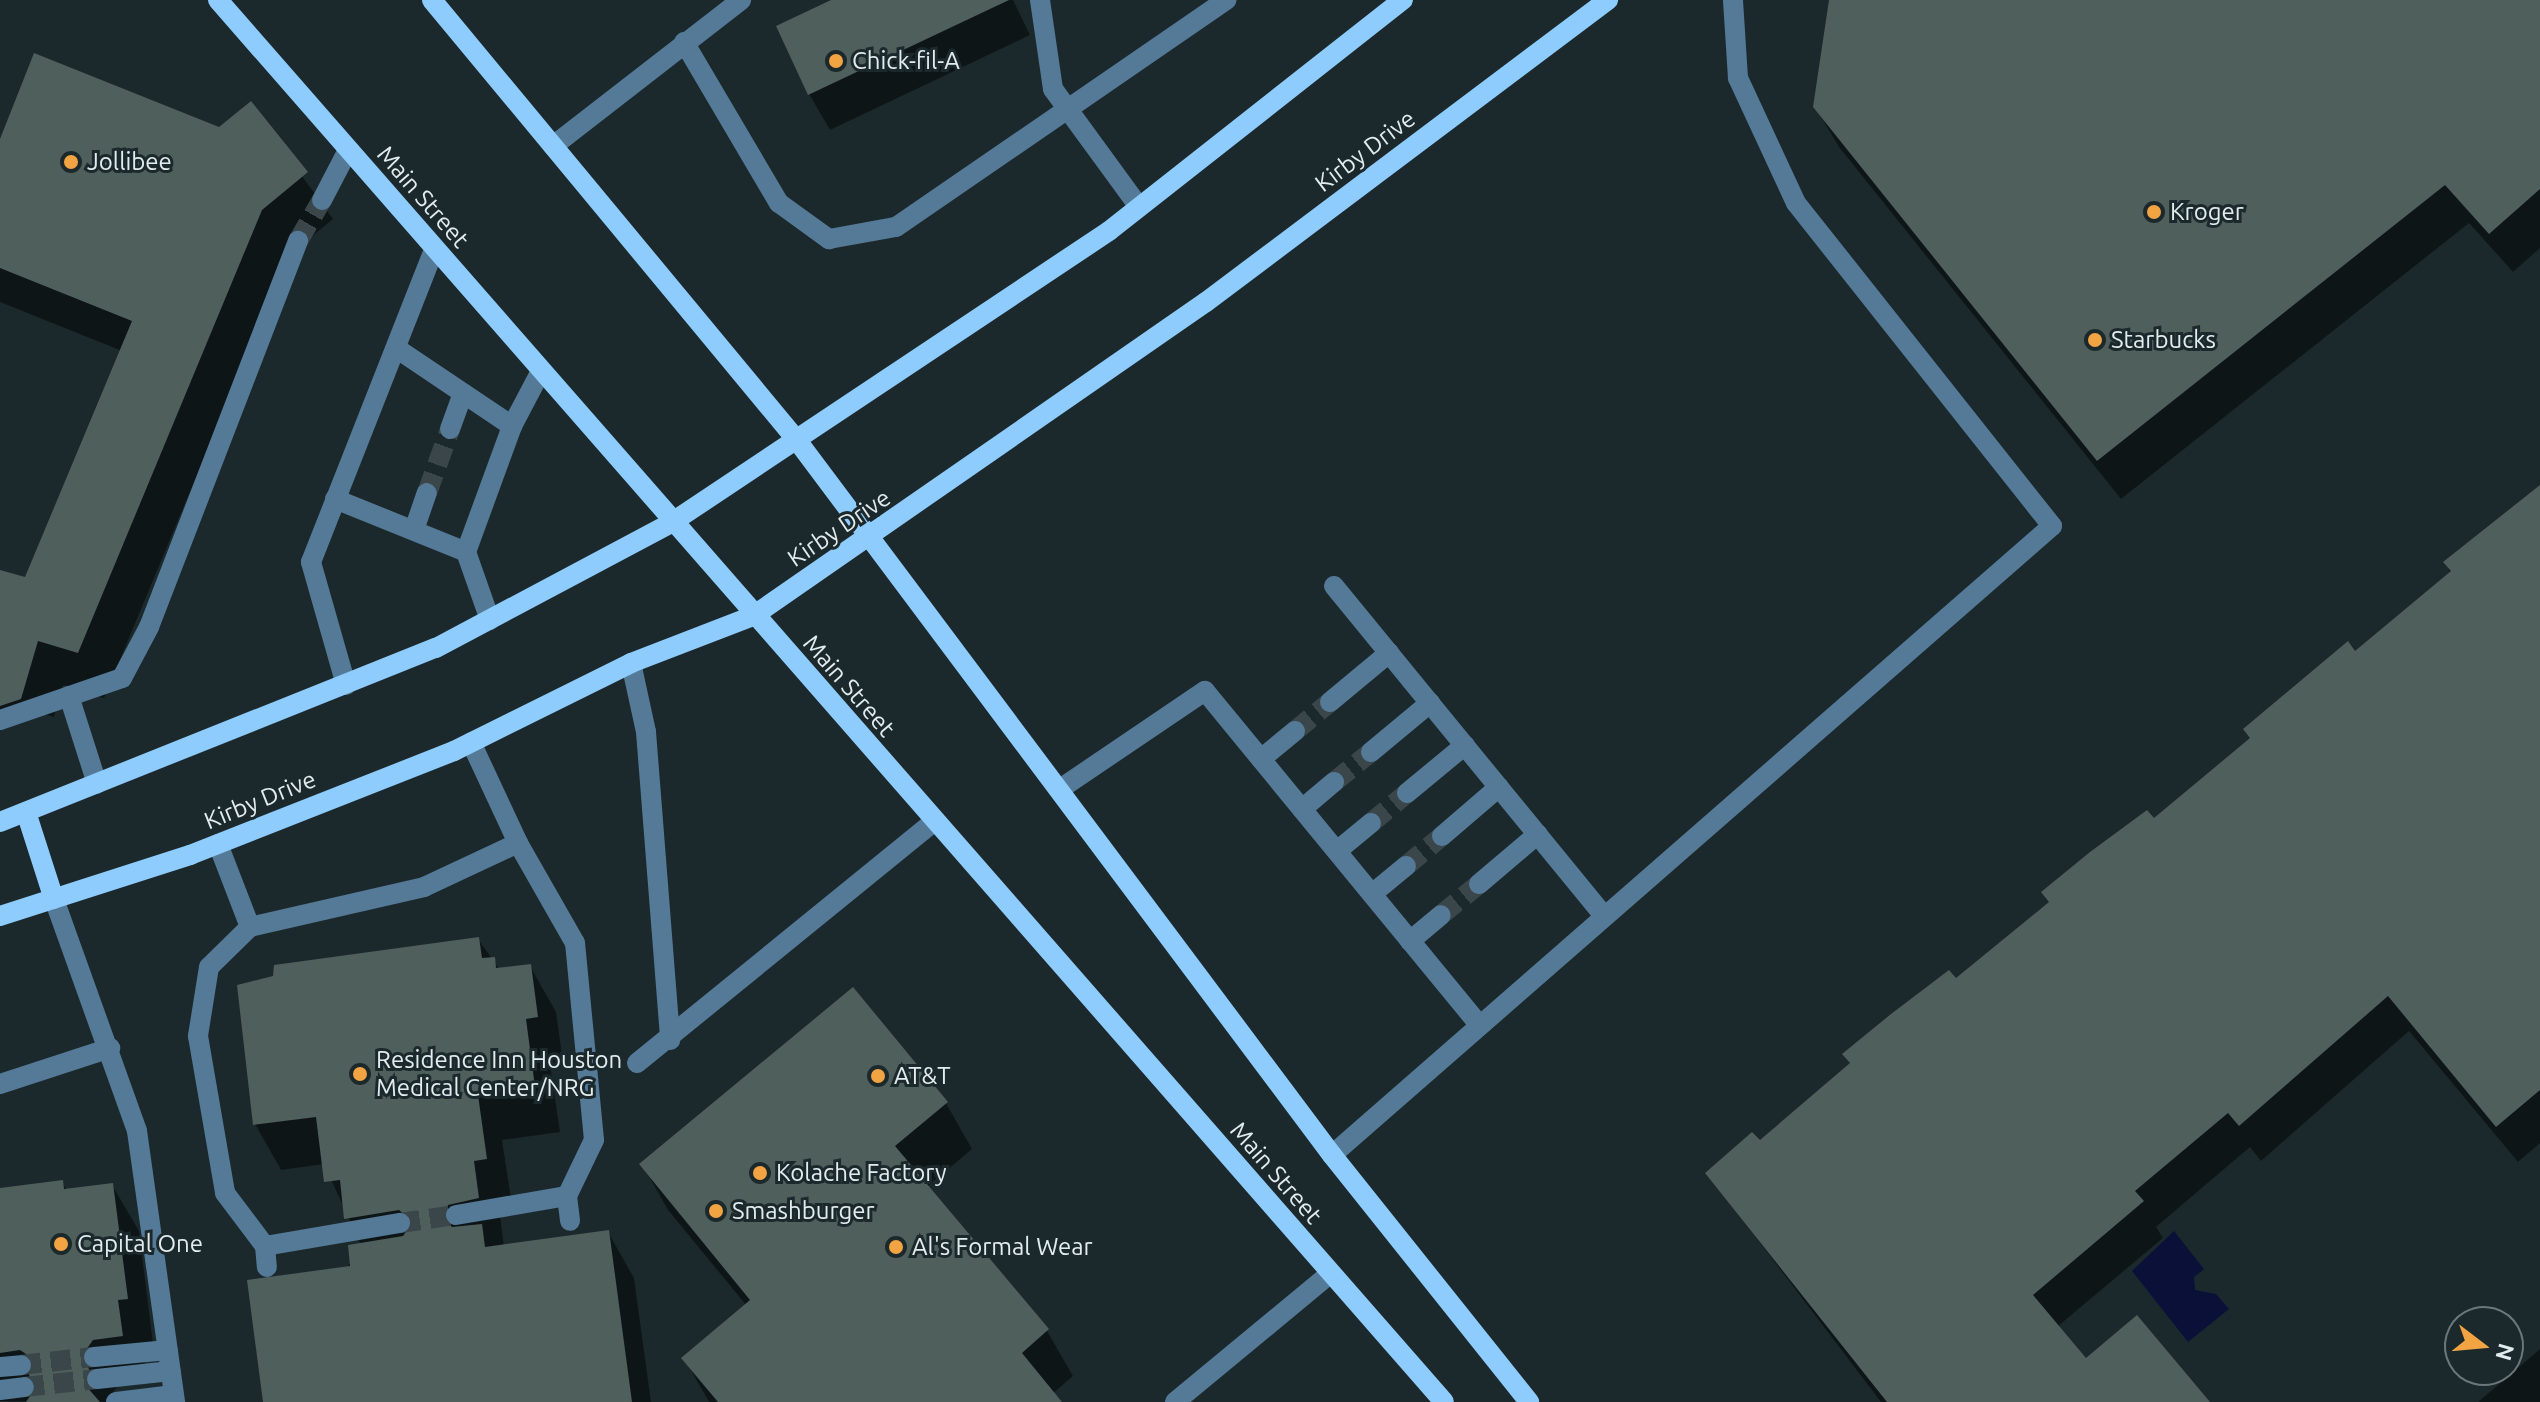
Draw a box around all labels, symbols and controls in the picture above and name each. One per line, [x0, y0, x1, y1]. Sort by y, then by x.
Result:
place label: Chick-fil-A [852, 47, 960, 75]
marker: Chick-fil-A [827, 52, 845, 70]
street label: Kirby Drive [1309, 104, 1421, 198]
street label: Main Street [371, 140, 475, 254]
place label: Jollibee [87, 148, 172, 176]
marker: Jollibee [62, 153, 80, 171]
place label: Kroger [2170, 198, 2244, 226]
marker: Kroger [2145, 203, 2163, 221]
place label: Starbucks [2111, 326, 2216, 354]
marker: Starbucks [2086, 331, 2104, 349]
street label: Kirby Drive [782, 483, 896, 573]
street label: Main Street [797, 629, 901, 743]
street label: Kirby Drive [200, 765, 320, 835]
place label: Residence Inn Houston Medical Center/NRG [376, 1046, 622, 1102]
place label: AT&T [894, 1062, 951, 1090]
marker: Residence Inn Houston Medical Center/NRG [351, 1065, 369, 1083]
marker: AT&T [869, 1067, 887, 1085]
street label: Main Street [1224, 1116, 1328, 1230]
place label: Kolache Factory [776, 1159, 946, 1187]
marker: Kolache Factory [751, 1164, 769, 1182]
place label: Smashburger [732, 1197, 875, 1225]
marker: Smashburger [707, 1202, 725, 1220]
place label: Capital One [77, 1230, 203, 1258]
place label: Al's Formal Wear [912, 1233, 1093, 1261]
marker: Capital One [52, 1235, 70, 1253]
marker: Al's Formal Wear [887, 1238, 905, 1256]
north arrow [2444, 1306, 2524, 1386]
text: N [2491, 1341, 2520, 1364]

